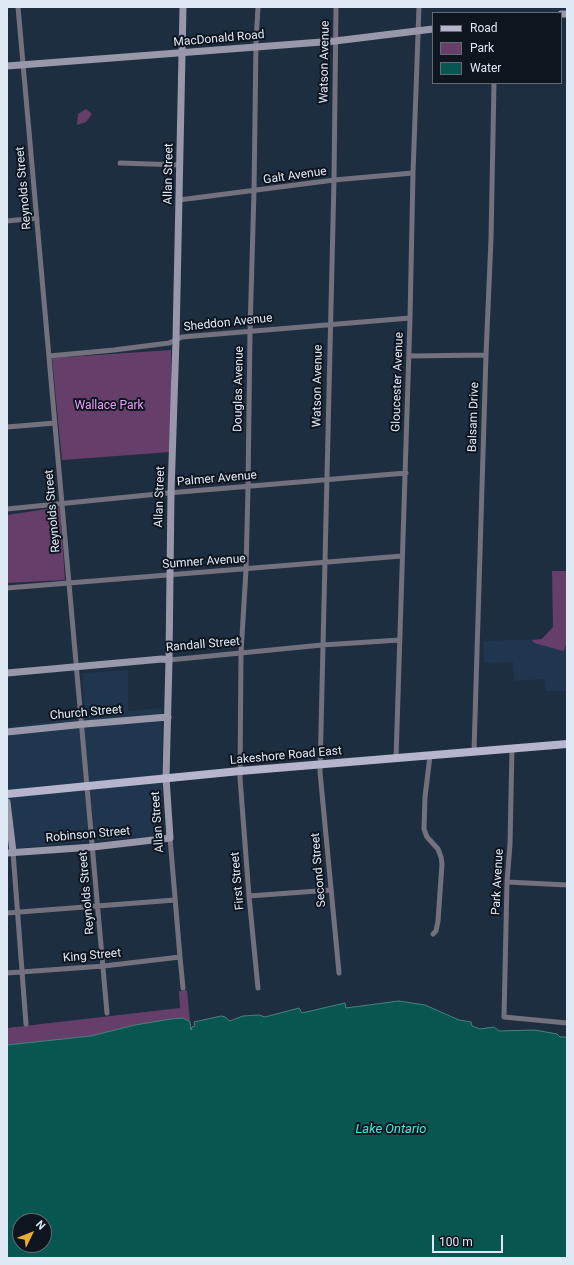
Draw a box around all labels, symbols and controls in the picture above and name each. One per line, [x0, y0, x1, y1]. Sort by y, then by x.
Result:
legend [432, 12, 562, 84]
street label: Watson Avenue [317, 20, 333, 104]
text: Road [470, 21, 498, 35]
street label: MacDonald Road [173, 28, 265, 50]
text: Park [470, 41, 494, 55]
text: Water [470, 61, 501, 75]
street label: Allan Street [161, 143, 177, 205]
street label: Reynolds Street [13, 146, 35, 230]
street label: Galt Avenue [262, 164, 328, 188]
street label: Sheddon Avenue [183, 311, 273, 335]
street label: Gloucester Avenue [389, 332, 407, 432]
street label: Watson Avenue [310, 344, 326, 428]
street label: Douglas Avenue [231, 346, 247, 432]
street label: Balsam Drive [466, 382, 482, 452]
park label: Wallace Park [74, 399, 144, 413]
street label: Allan Street [152, 466, 168, 528]
street label: Palmer Avenue [176, 468, 258, 490]
street label: Reynolds Street [42, 469, 64, 553]
street label: Sumner Avenue [162, 552, 246, 572]
street label: Randall Street [165, 635, 241, 655]
street label: Church Street [49, 703, 123, 723]
street label: Lakeshore Road East [229, 744, 343, 768]
street label: Allan Street [149, 791, 167, 853]
street label: Robinson Street [45, 824, 131, 846]
street label: Second Street [309, 832, 329, 908]
street label: Park Avenue [489, 848, 507, 916]
street label: Reynolds Street [76, 851, 98, 935]
street label: First Street [228, 851, 248, 911]
street label: King Street [62, 946, 122, 966]
water label: Lake Ontario [356, 1122, 426, 1138]
north arrow [12, 1213, 52, 1253]
text: N [33, 1218, 48, 1232]
scale bar [434, 1227, 505, 1253]
text: 100 m [439, 1235, 473, 1249]

